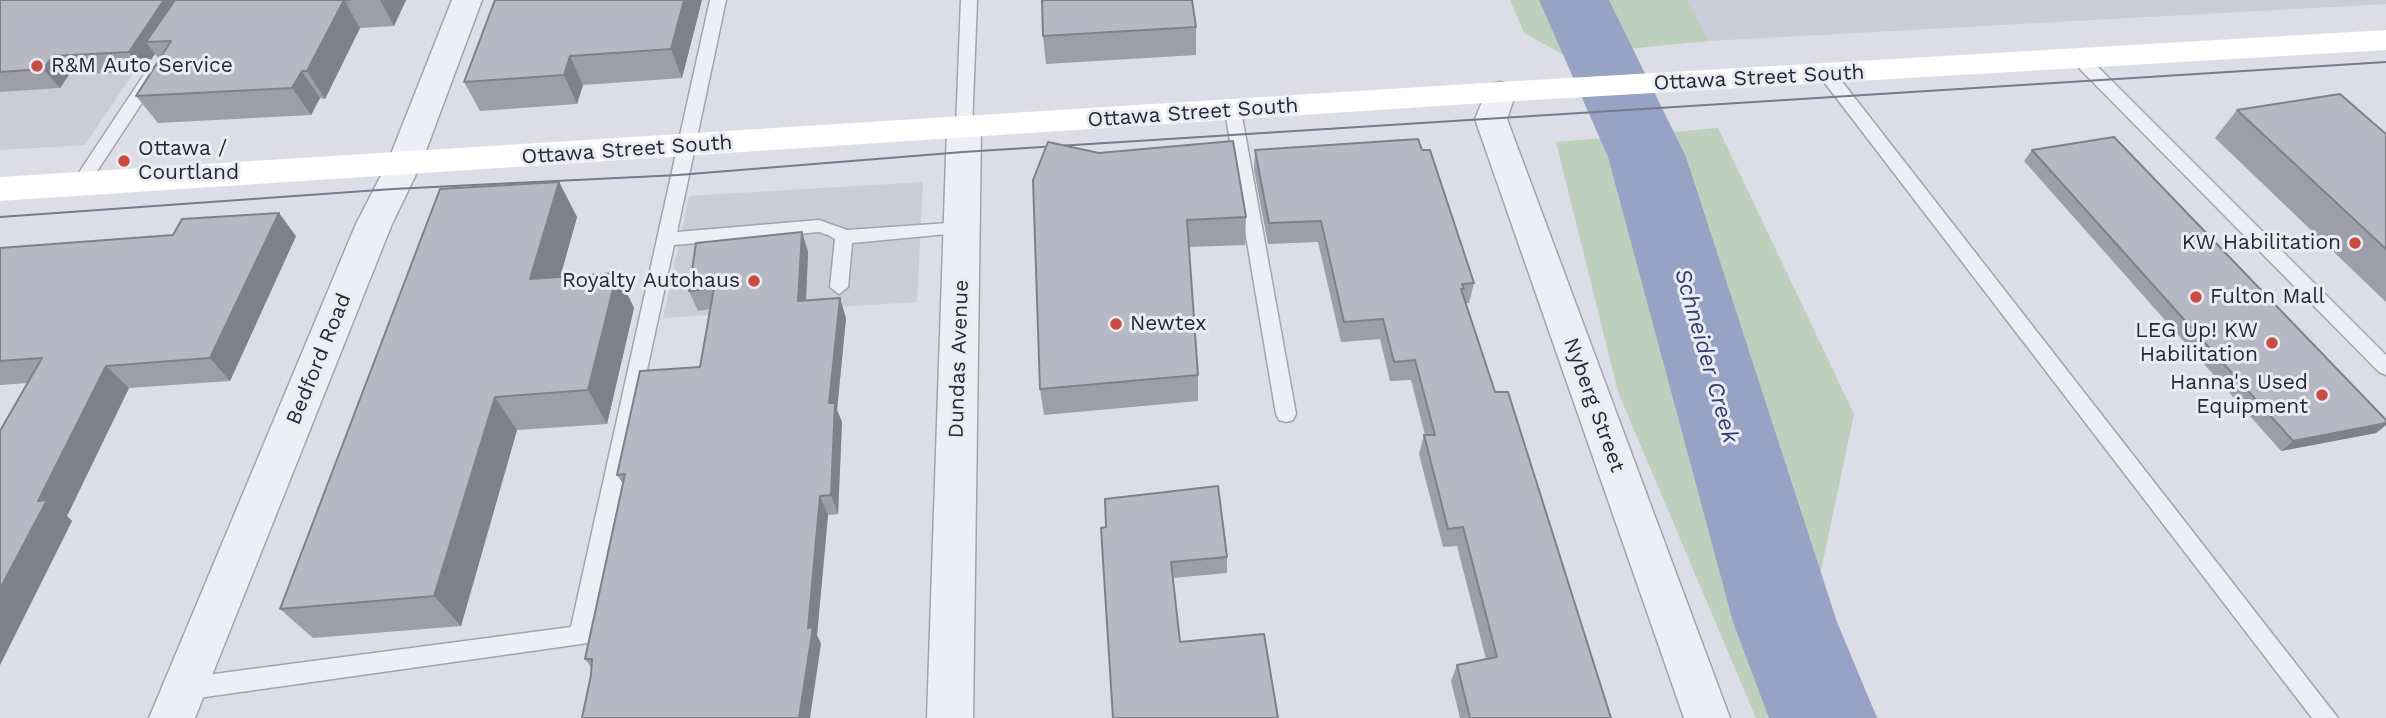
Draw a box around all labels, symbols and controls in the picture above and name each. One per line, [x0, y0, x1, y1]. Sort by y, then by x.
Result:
place label: R&M Auto Service [51, 53, 233, 79]
marker: R&M Auto Service [29, 58, 45, 74]
street label: Ottawa Street South [1653, 60, 1865, 96]
street label: Ottawa Street South [1087, 93, 1299, 133]
street label: Ottawa Street South [521, 130, 733, 170]
place label: Ottawa / Courtland [138, 136, 239, 186]
marker: Ottawa / Courtland [116, 153, 132, 169]
place label: KW Habilitation [2182, 230, 2341, 256]
marker: KW Habilitation [2347, 235, 2363, 251]
water label: Schneider Creek [1668, 265, 1744, 447]
place label: Royalty Autohaus [562, 268, 740, 294]
marker: Royalty Autohaus [746, 273, 762, 289]
street label: Dundas Avenue [944, 279, 974, 439]
place label: Fulton Mall [2210, 284, 2325, 310]
marker: Fulton Mall [2188, 289, 2204, 305]
street label: Bedford Road [281, 290, 357, 428]
place label: Newtex [1130, 311, 1206, 337]
marker: Newtex [1108, 316, 1124, 332]
place label: LEG Up! KW Habilitation [2135, 318, 2258, 368]
street label: Nyberg Street [1558, 334, 1630, 476]
marker: LEG Up! KW Habilitation [2264, 335, 2280, 351]
place label: Hanna's Used Equipment [2170, 370, 2308, 420]
marker: Hanna's Used Equipment [2314, 387, 2330, 403]

